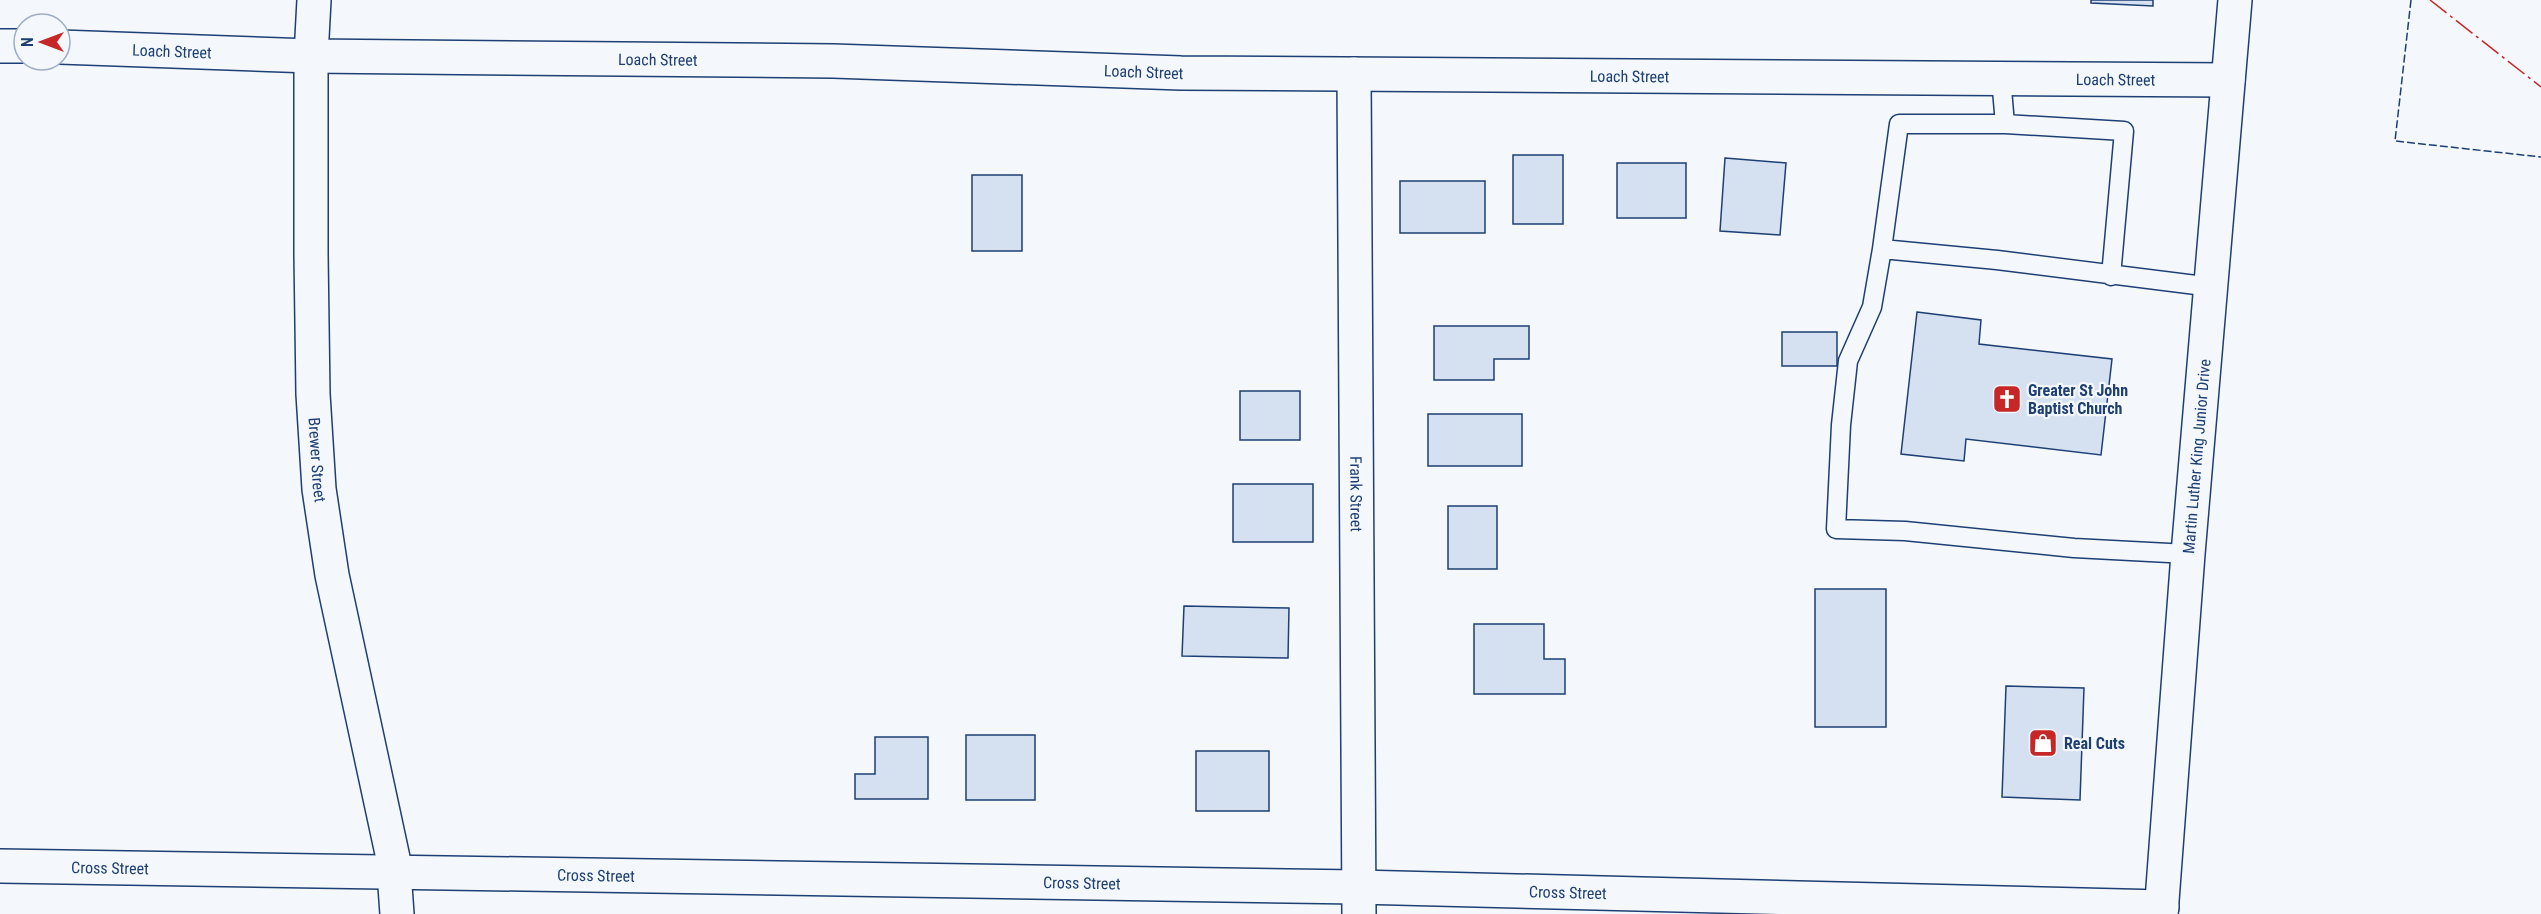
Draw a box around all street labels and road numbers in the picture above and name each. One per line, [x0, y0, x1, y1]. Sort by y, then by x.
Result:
street label: Loach Street [132, 41, 212, 62]
street label: Loach Street [618, 50, 698, 70]
street label: Loach Street [1104, 61, 1184, 83]
street label: Loach Street [1590, 67, 1670, 86]
street label: Loach Street [2076, 70, 2156, 90]
street label: Martin Luther King Junior Drive [2179, 358, 2215, 555]
street label: Brewer Street [304, 417, 330, 504]
street label: Frank Street [1346, 456, 1366, 532]
street label: Cross Street [71, 858, 149, 878]
street label: Cross Street [557, 866, 635, 886]
street label: Cross Street [1043, 873, 1121, 893]
street label: Cross Street [1529, 882, 1607, 903]

